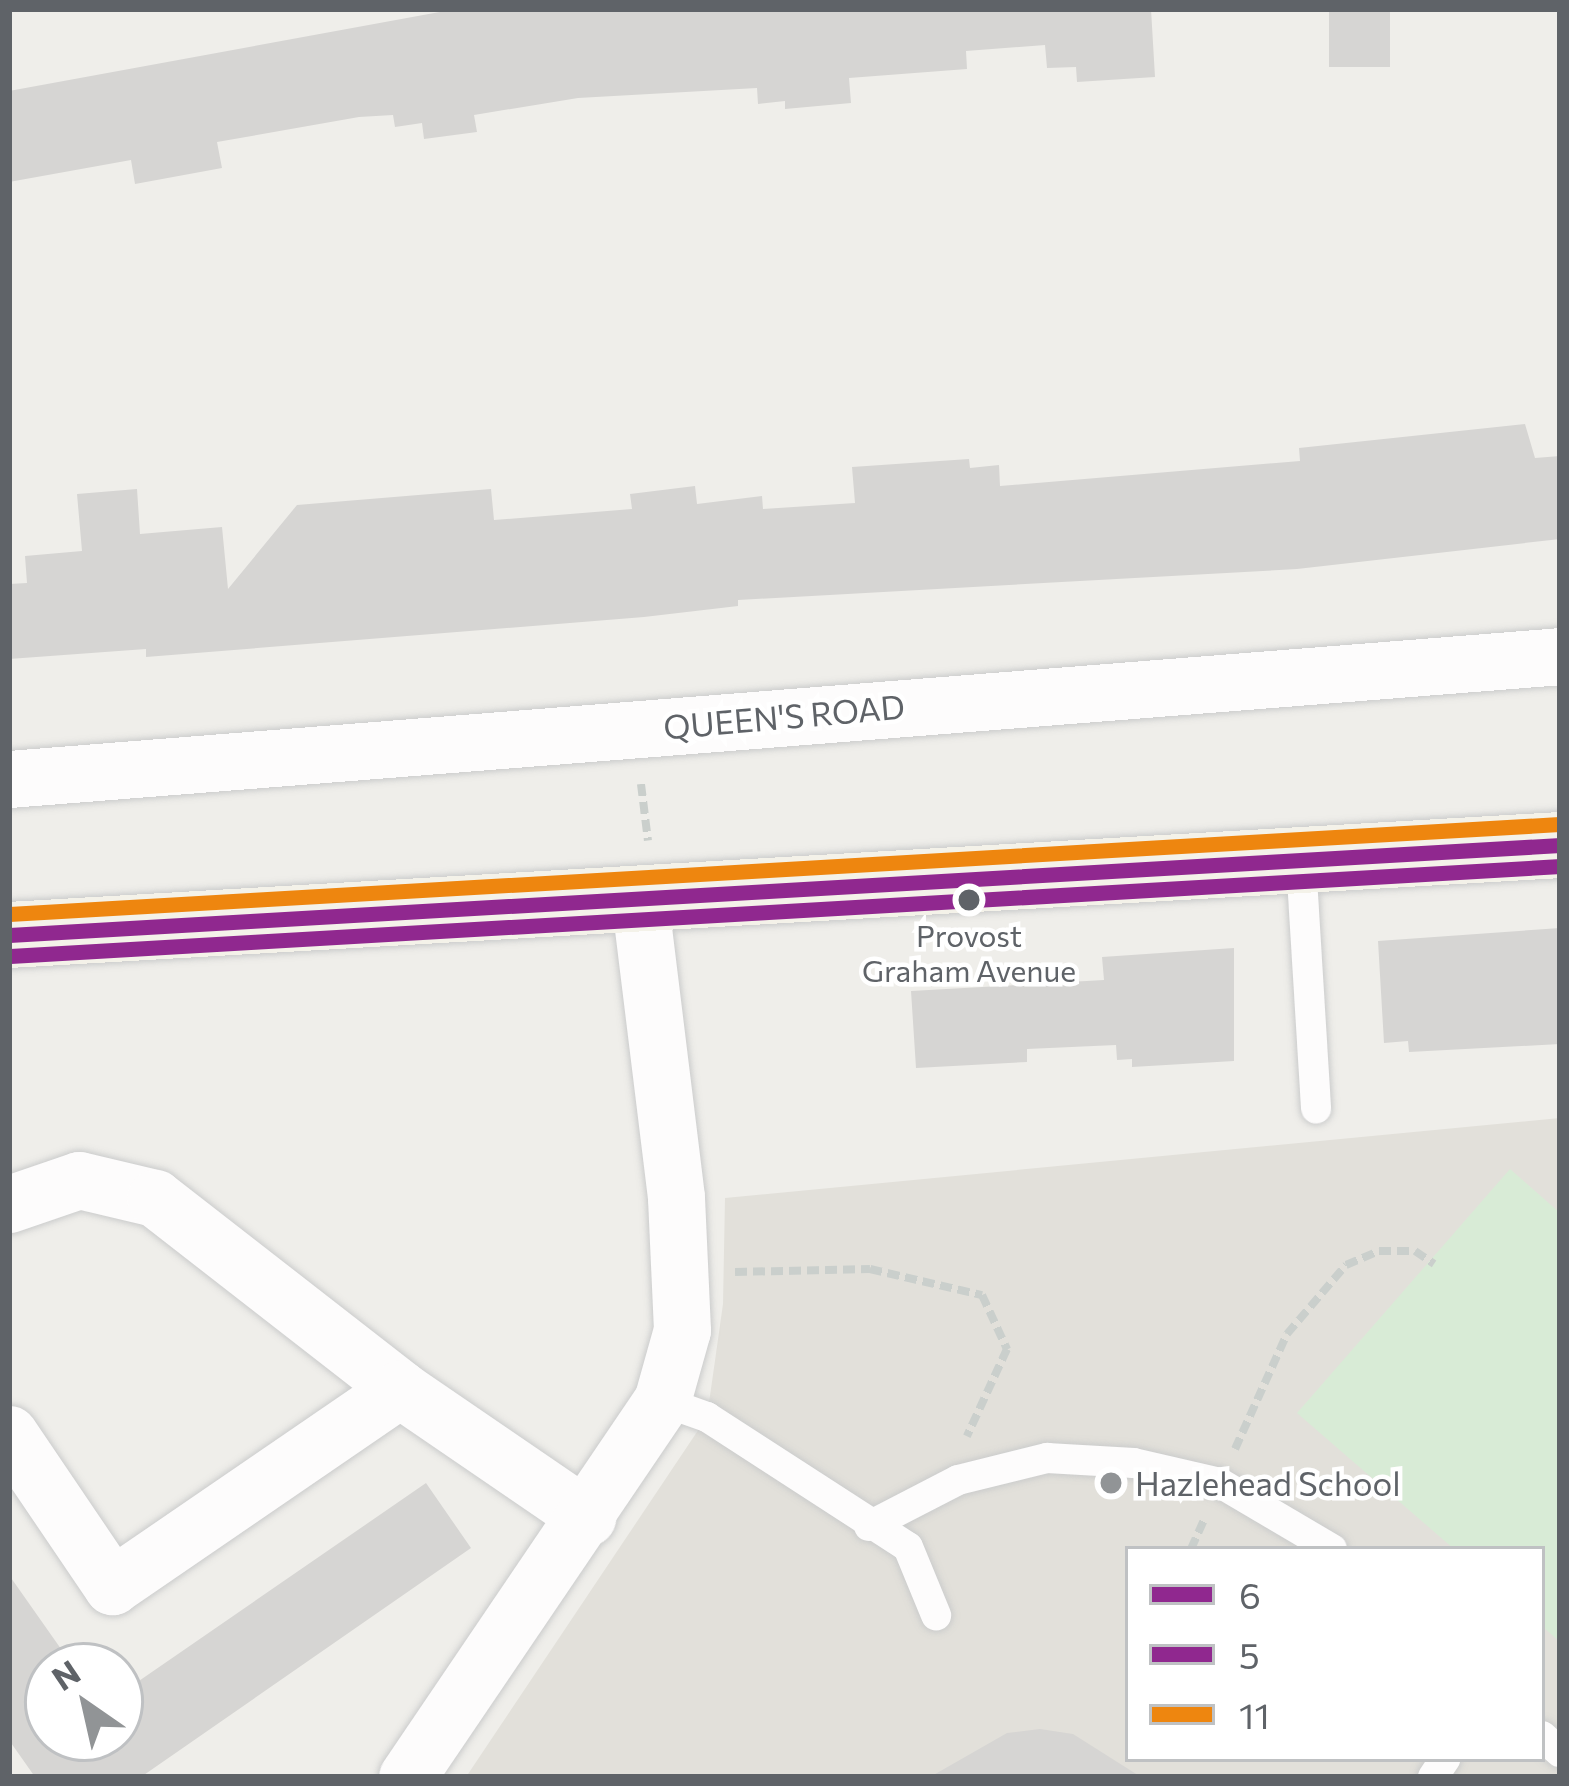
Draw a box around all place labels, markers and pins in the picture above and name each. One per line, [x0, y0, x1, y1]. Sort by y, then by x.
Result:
marker: Provost Graham Avenue [958, 889, 980, 911]
place label: Provost Graham Avenue [862, 917, 1076, 988]
place label: Hazlehead School [1135, 1463, 1401, 1503]
marker: Hazlehead School [1098, 1470, 1124, 1496]

